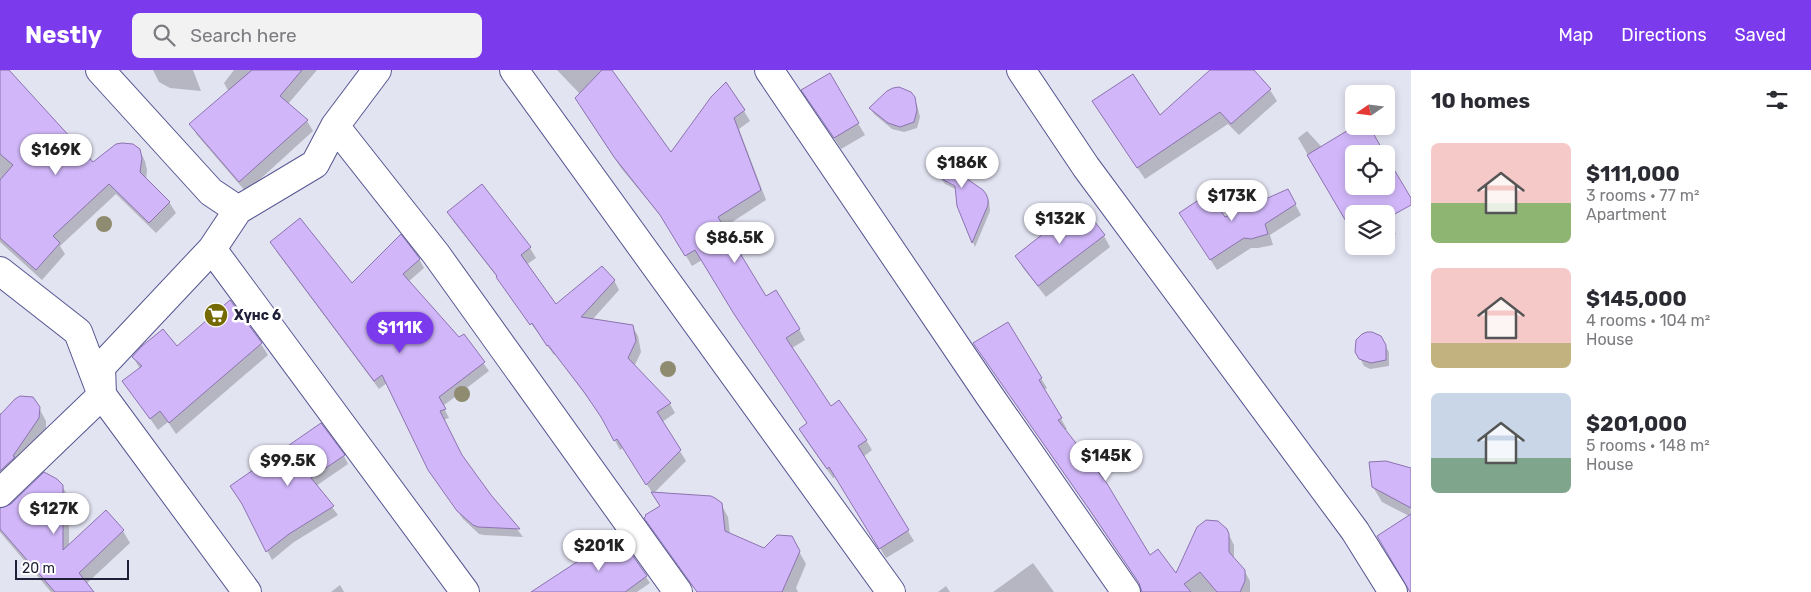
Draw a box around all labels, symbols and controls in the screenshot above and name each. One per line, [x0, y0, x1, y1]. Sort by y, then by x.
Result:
search box [132, 13, 482, 58]
text: Nestly [25, 21, 102, 49]
icon: search [150, 21, 178, 49]
text: Search here [190, 24, 297, 47]
text: Map [1558, 24, 1593, 46]
text: Directions [1621, 24, 1707, 46]
text: Saved [1735, 24, 1786, 46]
north arrow [1345, 85, 1395, 135]
map controls [1345, 85, 1395, 255]
icon: filters [1763, 86, 1791, 114]
text: 10 homes [1431, 88, 1530, 113]
pin: $169K [21, 134, 91, 176]
text: $169K [31, 140, 81, 159]
button: locate [1345, 145, 1395, 195]
pin: $186K [927, 146, 997, 189]
text: $186K [937, 153, 987, 172]
text: $111,000 [1586, 161, 1680, 186]
icon: home [1471, 163, 1531, 223]
pin: $173K [1197, 180, 1267, 222]
text: $173K [1208, 186, 1256, 205]
text: 3 rooms · 77 m² [1586, 186, 1699, 205]
pin: $132K [1025, 202, 1095, 245]
button: layers [1345, 205, 1395, 255]
text: Apartment [1586, 205, 1666, 224]
text: $132K [1035, 209, 1085, 228]
pin: $86.5K [694, 222, 776, 264]
text: $86.5K [706, 228, 764, 247]
text: $145,000 [1586, 286, 1687, 311]
icon: home [1471, 288, 1531, 348]
supermarket icon: Хүнс 6 [203, 302, 229, 328]
place label: Хүнс 6 [234, 307, 281, 324]
text: 4 rooms · 104 m² [1586, 311, 1710, 330]
pin: $111K [365, 312, 435, 354]
text: $111K [377, 318, 423, 337]
text: House [1586, 330, 1633, 349]
text: $201,000 [1586, 411, 1687, 436]
icon: home [1471, 413, 1531, 473]
text: 5 rooms · 148 m² [1586, 436, 1710, 455]
pin: $145K [1071, 440, 1141, 482]
pin: $99.5K [247, 444, 329, 487]
text: $145K [1081, 446, 1131, 465]
text: $99.5K [260, 451, 316, 470]
text: House [1586, 455, 1633, 474]
pin: $127K [19, 492, 89, 535]
text: $127K [30, 499, 78, 518]
pin: $201K [564, 530, 634, 572]
text: $201K [574, 536, 624, 555]
scale bar [15, 557, 129, 580]
text: 20 m [22, 560, 55, 577]

